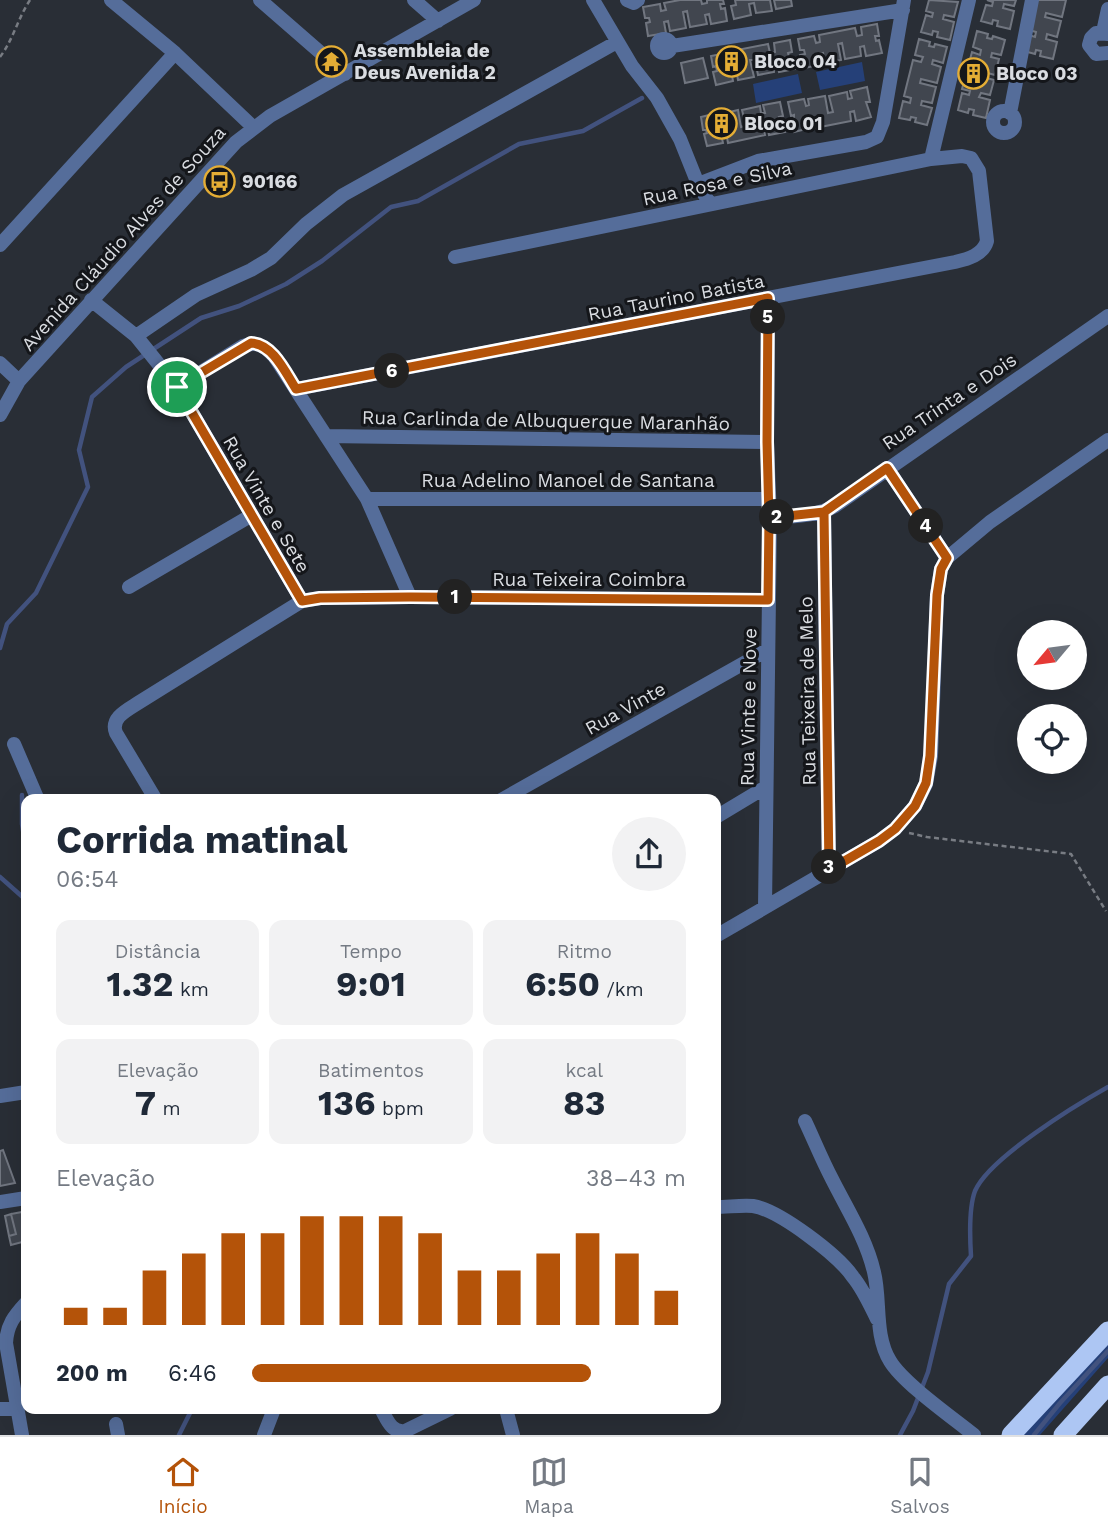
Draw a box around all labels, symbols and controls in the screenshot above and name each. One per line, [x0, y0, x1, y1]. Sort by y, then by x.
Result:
place label: Assembleia de Deus Avenida 2 [354, 39, 496, 84]
temple icon: Assembleia de Deus Avenida 2 [314, 44, 348, 78]
building icon: Bloco 04 [714, 44, 748, 78]
place label: Bloco 04 [754, 50, 837, 73]
building icon: Bloco 03 [956, 56, 990, 90]
place label: Bloco 03 [996, 62, 1078, 85]
building icon: Bloco 01 [704, 106, 738, 140]
place label: Bloco 01 [744, 112, 823, 135]
street label: Avenida Cláudio Alves de Souza [16, 121, 231, 355]
street label: Rua Rosa e Silva [640, 156, 794, 211]
bus stop icon: 90166 [202, 164, 236, 198]
place label: 90166 [242, 170, 298, 193]
street label: Rua Taurino Batista [586, 269, 767, 326]
pin: 5 [750, 300, 786, 334]
text: 5 [762, 305, 773, 328]
street label: Rua Trinta e Dois [878, 348, 1021, 455]
pin: 6 [374, 354, 410, 388]
pin [147, 357, 207, 417]
text: 6 [386, 359, 397, 382]
icon: arrive [158, 368, 196, 406]
street label: Rua Carlinda de Albuquerque Maranhão [362, 406, 730, 435]
street label: Rua Vinte e Sete [218, 432, 315, 577]
street label: Rua Adelino Manoel de Santana [421, 469, 715, 492]
pin: 2 [760, 500, 794, 534]
text: 2 [771, 505, 782, 528]
pin: 4 [908, 508, 944, 544]
text: 4 [919, 514, 932, 537]
street label: Rua Teixeira Coimbra [492, 568, 686, 591]
pin: 1 [438, 580, 472, 614]
text: 1 [450, 585, 459, 608]
street label: Rua Teixeira de Melo [794, 596, 821, 786]
north arrow [1017, 620, 1087, 690]
map controls [1017, 620, 1087, 774]
street label: Rua Vinte e Nove [736, 628, 761, 786]
street label: Rua Vinte [581, 677, 669, 740]
button: locate [1017, 704, 1087, 774]
button: share [612, 817, 686, 891]
text: Corrida matinal [56, 818, 347, 862]
pin: 3 [812, 850, 846, 884]
text: 3 [823, 855, 834, 878]
text: 06:54 [56, 866, 119, 893]
text: Distância [115, 940, 200, 963]
text: Tempo [340, 940, 402, 963]
text: Ritmo [557, 940, 612, 963]
text: 1.32 [107, 963, 173, 1005]
text: 9:01 [336, 963, 406, 1005]
text: 6:50 [525, 963, 600, 1005]
text: km [173, 978, 209, 1001]
text: /km [600, 978, 644, 1001]
text: Elevação [117, 1059, 199, 1082]
text: Batimentos [318, 1059, 424, 1082]
text: kcal [566, 1059, 603, 1082]
text: 7 [135, 1082, 156, 1124]
text: 136 [318, 1082, 375, 1124]
text: 83 [563, 1082, 606, 1124]
text: m [156, 1097, 181, 1120]
text: bpm [375, 1097, 424, 1120]
text: Elevação [56, 1165, 155, 1192]
text: 38–43 m [586, 1165, 686, 1192]
text: 200 m [56, 1360, 128, 1387]
text: 6:46 [168, 1360, 217, 1387]
tab: Início [158, 1453, 208, 1518]
tab: Mapa [524, 1453, 574, 1518]
tab: Salvos [890, 1453, 950, 1518]

